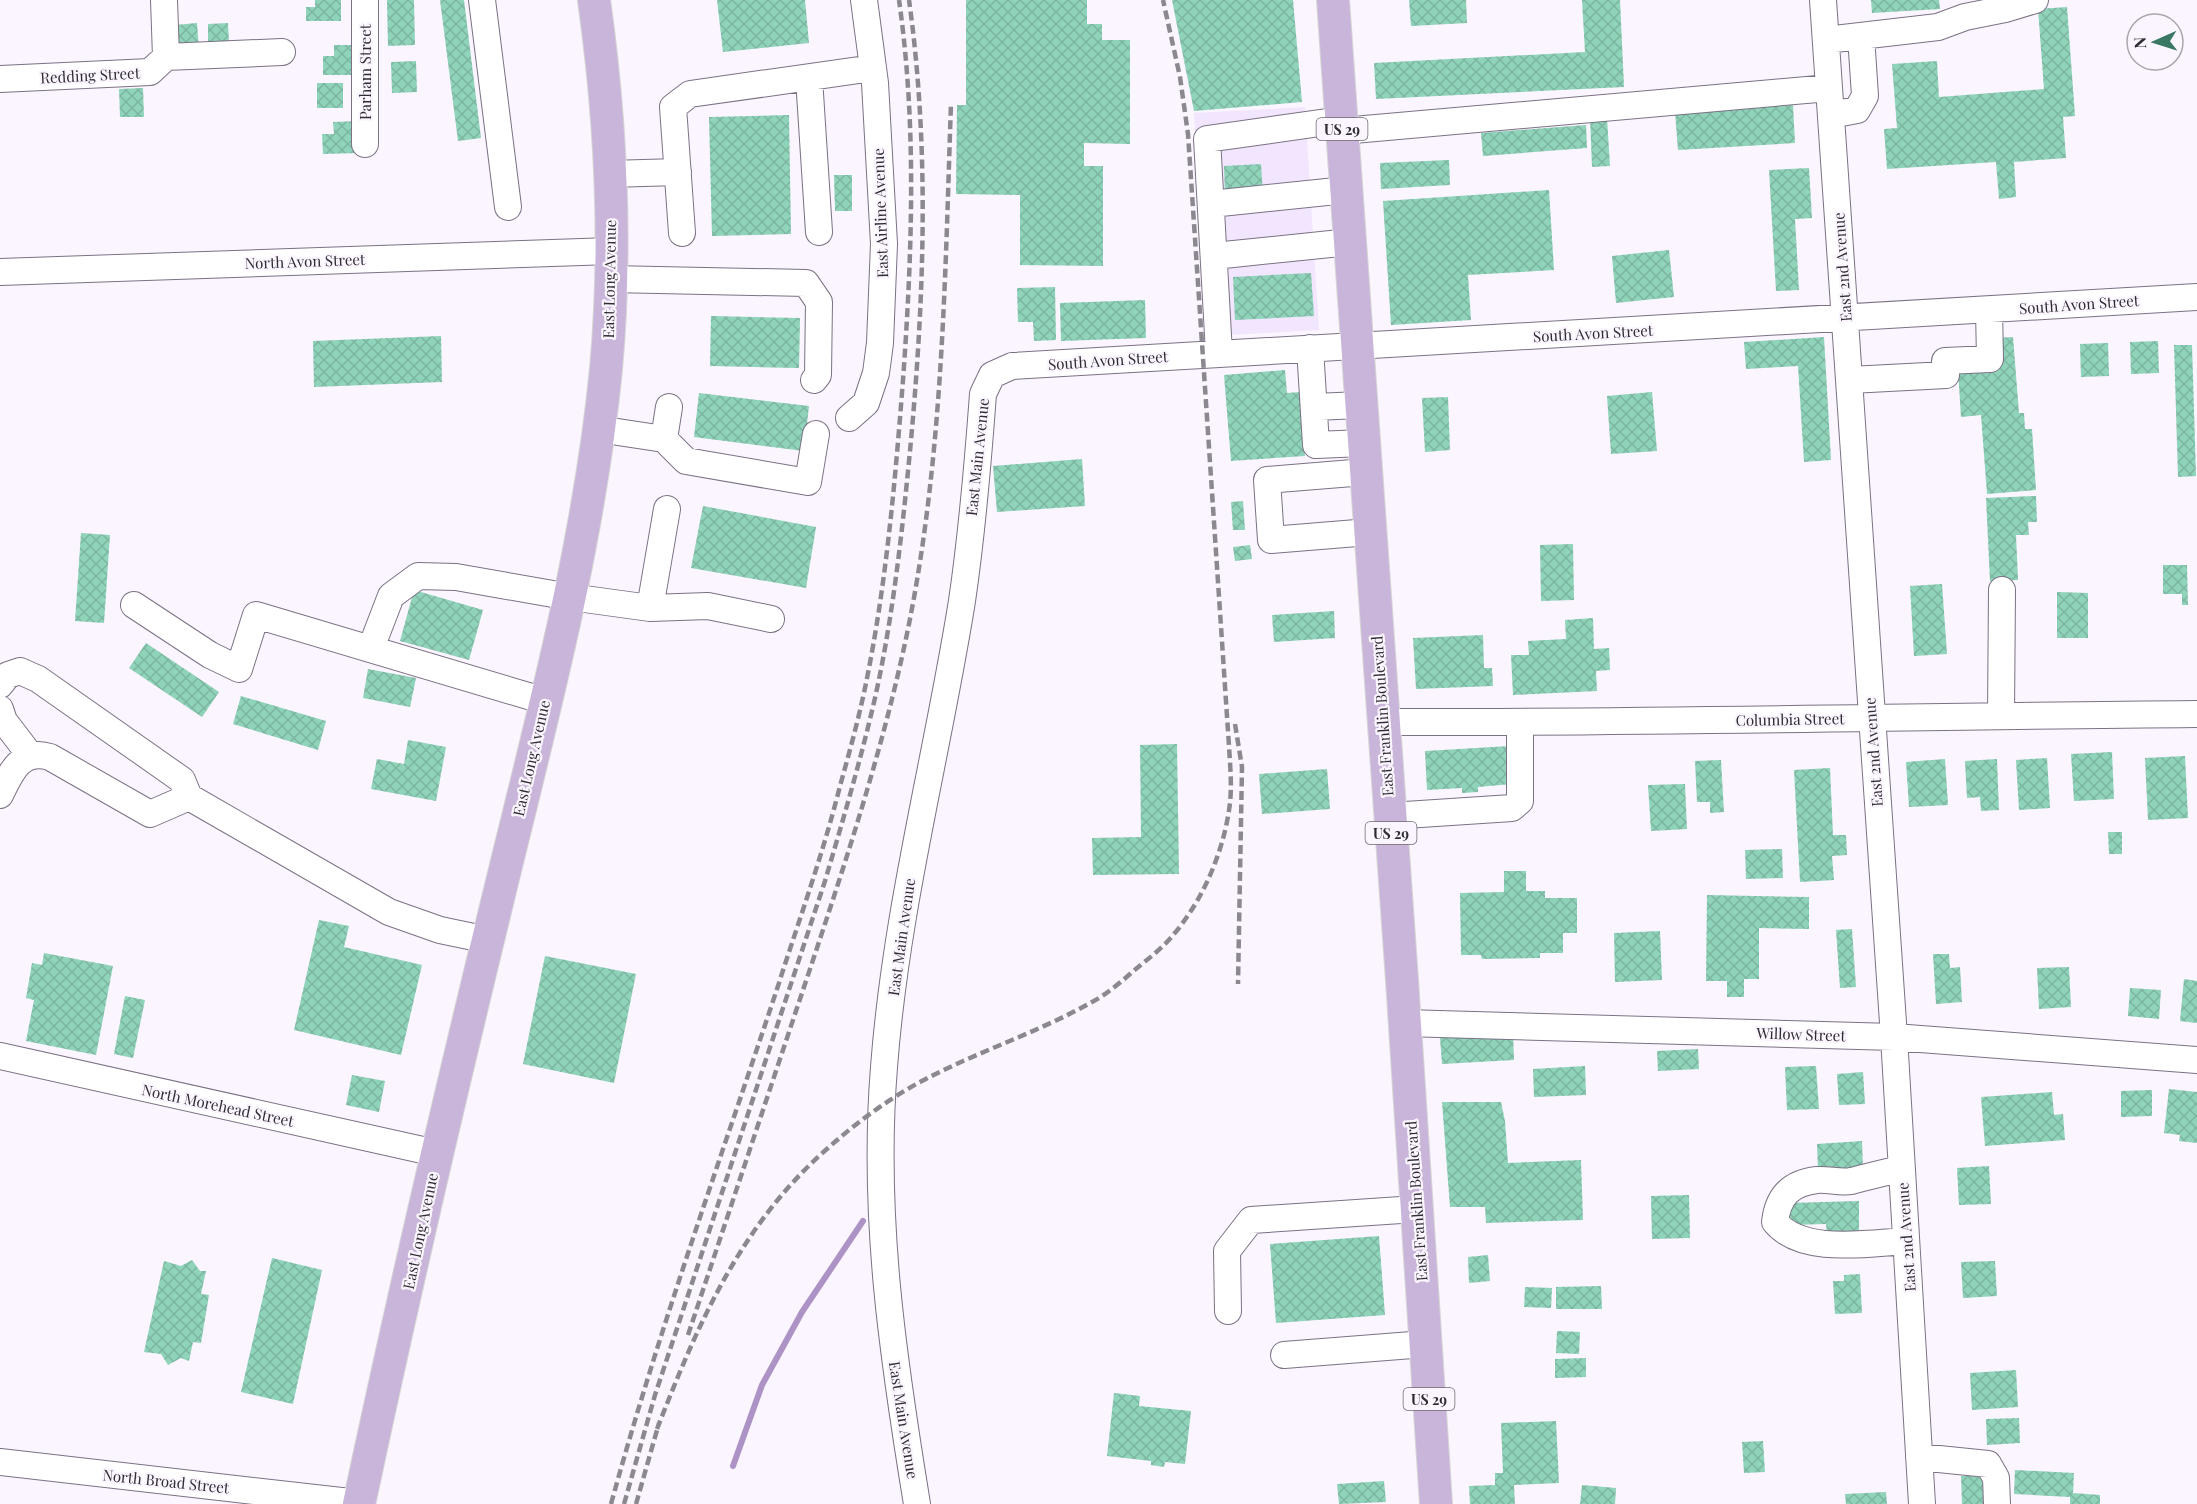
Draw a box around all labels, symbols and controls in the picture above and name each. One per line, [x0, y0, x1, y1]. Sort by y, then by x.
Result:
north arrow [2125, 12, 2185, 72]
street label: Parham Street [355, 23, 375, 120]
text: N [2129, 36, 2150, 49]
street label: Redding Street [40, 62, 141, 88]
road number: US 29 [1316, 118, 1368, 140]
street label: East Airline Avenue [868, 148, 892, 278]
street label: East 2nd Avenue [1828, 212, 1856, 322]
street label: East Long Avenue [598, 220, 620, 338]
street label: North Avon Street [244, 249, 366, 273]
street label: South Avon Street [2018, 290, 2140, 318]
street label: South Avon Street [1532, 320, 1654, 346]
street label: South Avon Street [1047, 346, 1169, 374]
street label: East Main Avenue [961, 397, 993, 517]
street label: East Franklin Boulevard [1366, 635, 1398, 797]
street label: East 2nd Avenue [1859, 697, 1887, 807]
street label: East Long Avenue [508, 698, 554, 818]
street label: Columbia Street [1735, 708, 1845, 730]
road number: US 29 [1366, 822, 1416, 844]
street label: East Main Avenue [883, 877, 919, 997]
street label: Willow Street [1755, 1022, 1847, 1046]
street label: North Morehead Street [140, 1079, 296, 1131]
street label: East Franklin Boulevard [1400, 1120, 1432, 1282]
street label: East Long Avenue [398, 1171, 442, 1291]
street label: East 2nd Avenue [1892, 1182, 1920, 1292]
street label: East Main Avenue [885, 1360, 923, 1480]
road number: US 29 [1404, 1388, 1454, 1410]
street label: North Broad Street [102, 1464, 231, 1498]

